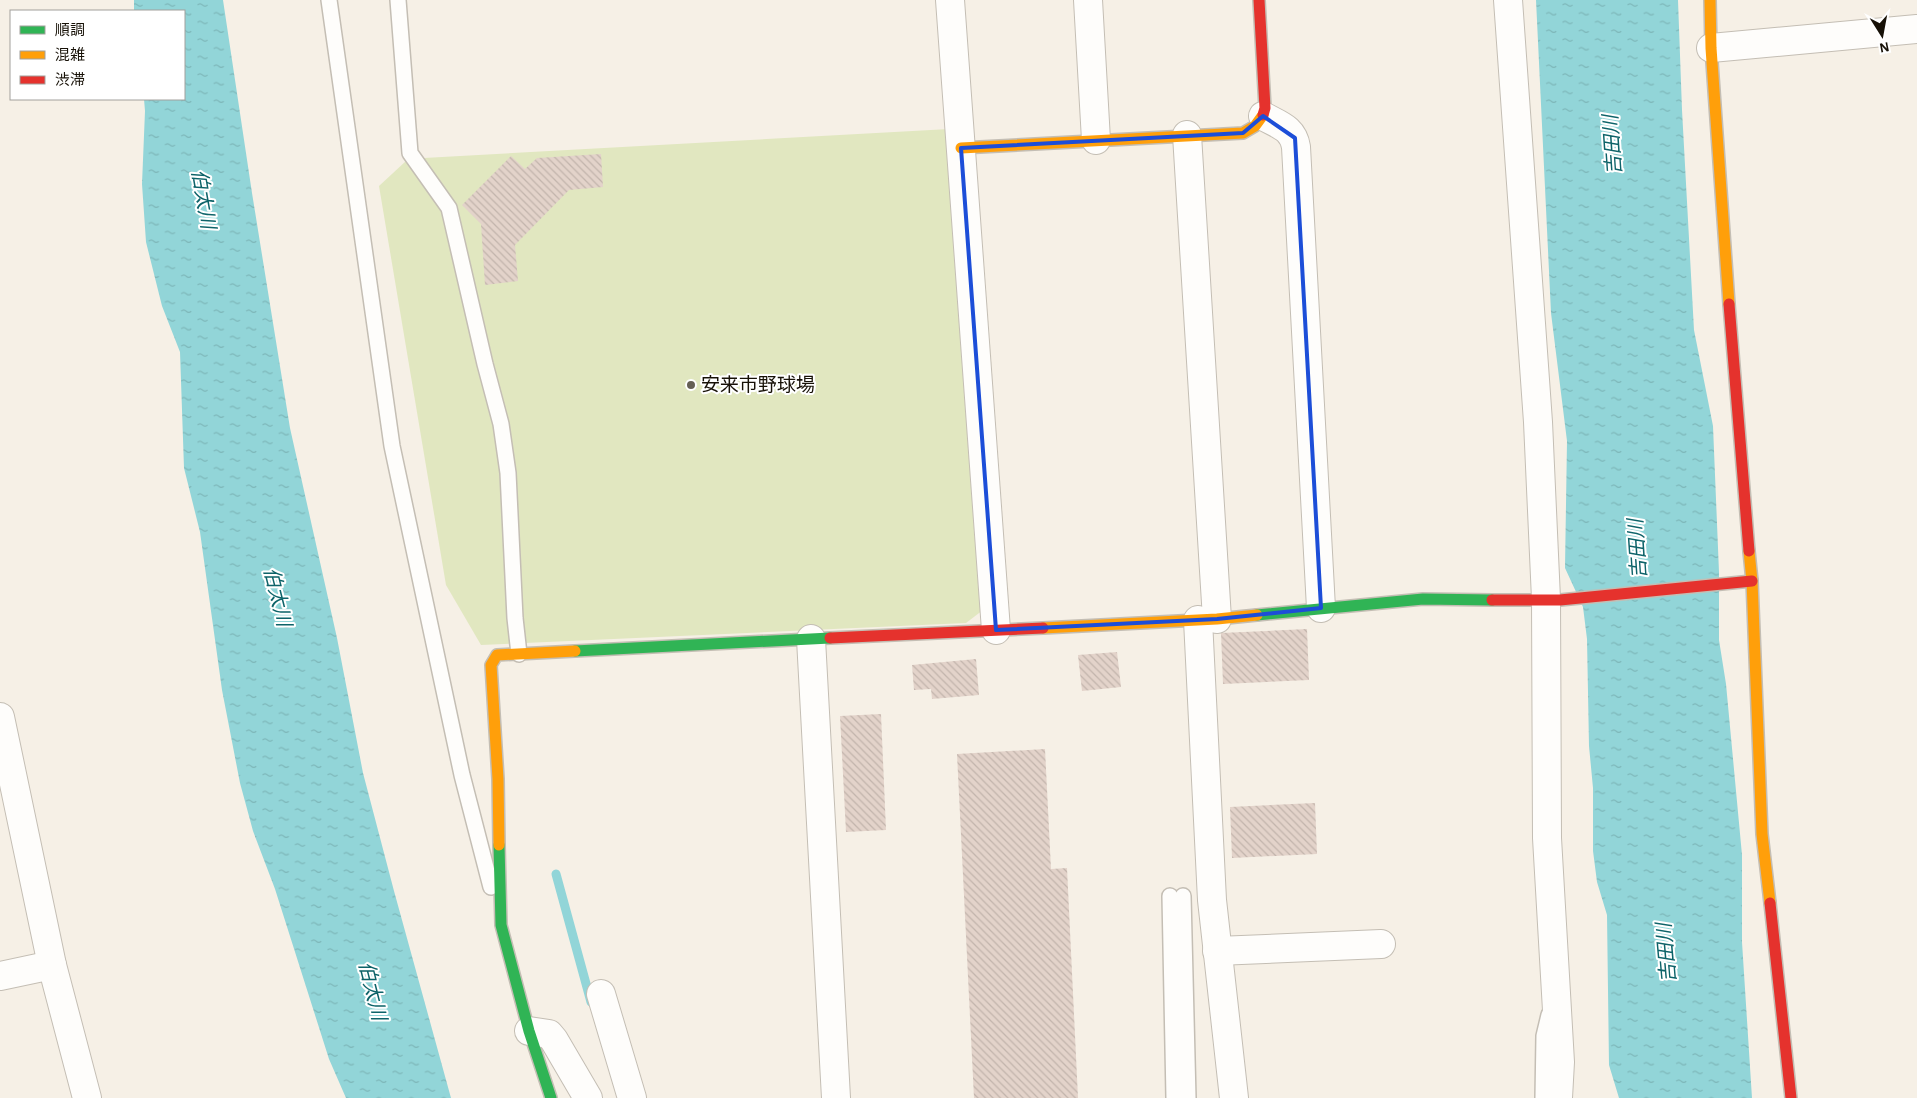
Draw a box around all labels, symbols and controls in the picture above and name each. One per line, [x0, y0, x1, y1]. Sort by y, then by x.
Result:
legend [10, 10, 185, 100]
north arrow [1857, 10, 1907, 60]
text: 順調 [55, 23, 85, 38]
text: N [1878, 39, 1890, 55]
text: 混雑 [55, 47, 85, 63]
text: 渋滞 [55, 72, 85, 88]
water label: 吉田川 [1600, 112, 1625, 176]
water label: 伯太川 [188, 168, 219, 232]
place label: 安来市野球場 [701, 374, 815, 395]
marker: 安来市野球場 [685, 379, 697, 391]
water label: 吉田川 [1625, 516, 1650, 580]
water label: 伯太川 [260, 565, 295, 630]
water label: 吉田川 [1653, 920, 1680, 984]
water label: 伯太川 [355, 959, 390, 1024]

